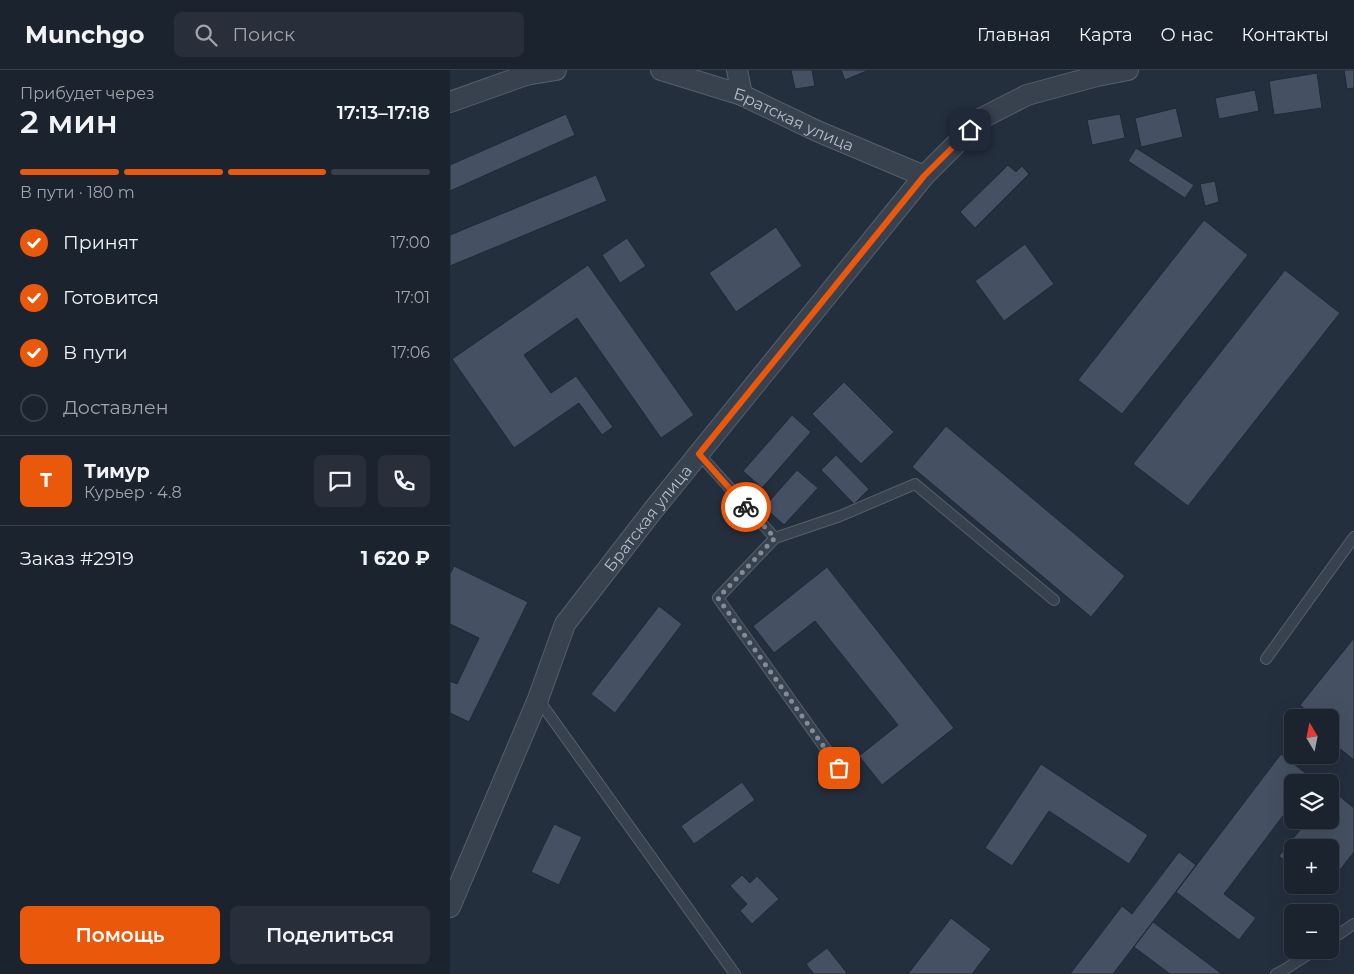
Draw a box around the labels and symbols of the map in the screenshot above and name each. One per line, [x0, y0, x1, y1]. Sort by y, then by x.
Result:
street label: Братская улица [731, 84, 857, 155]
pin [949, 109, 991, 151]
street label: Братская улица [600, 461, 696, 575]
courier [721, 482, 771, 532]
north arrow [1284, 709, 1339, 764]
pin [818, 747, 860, 789]

